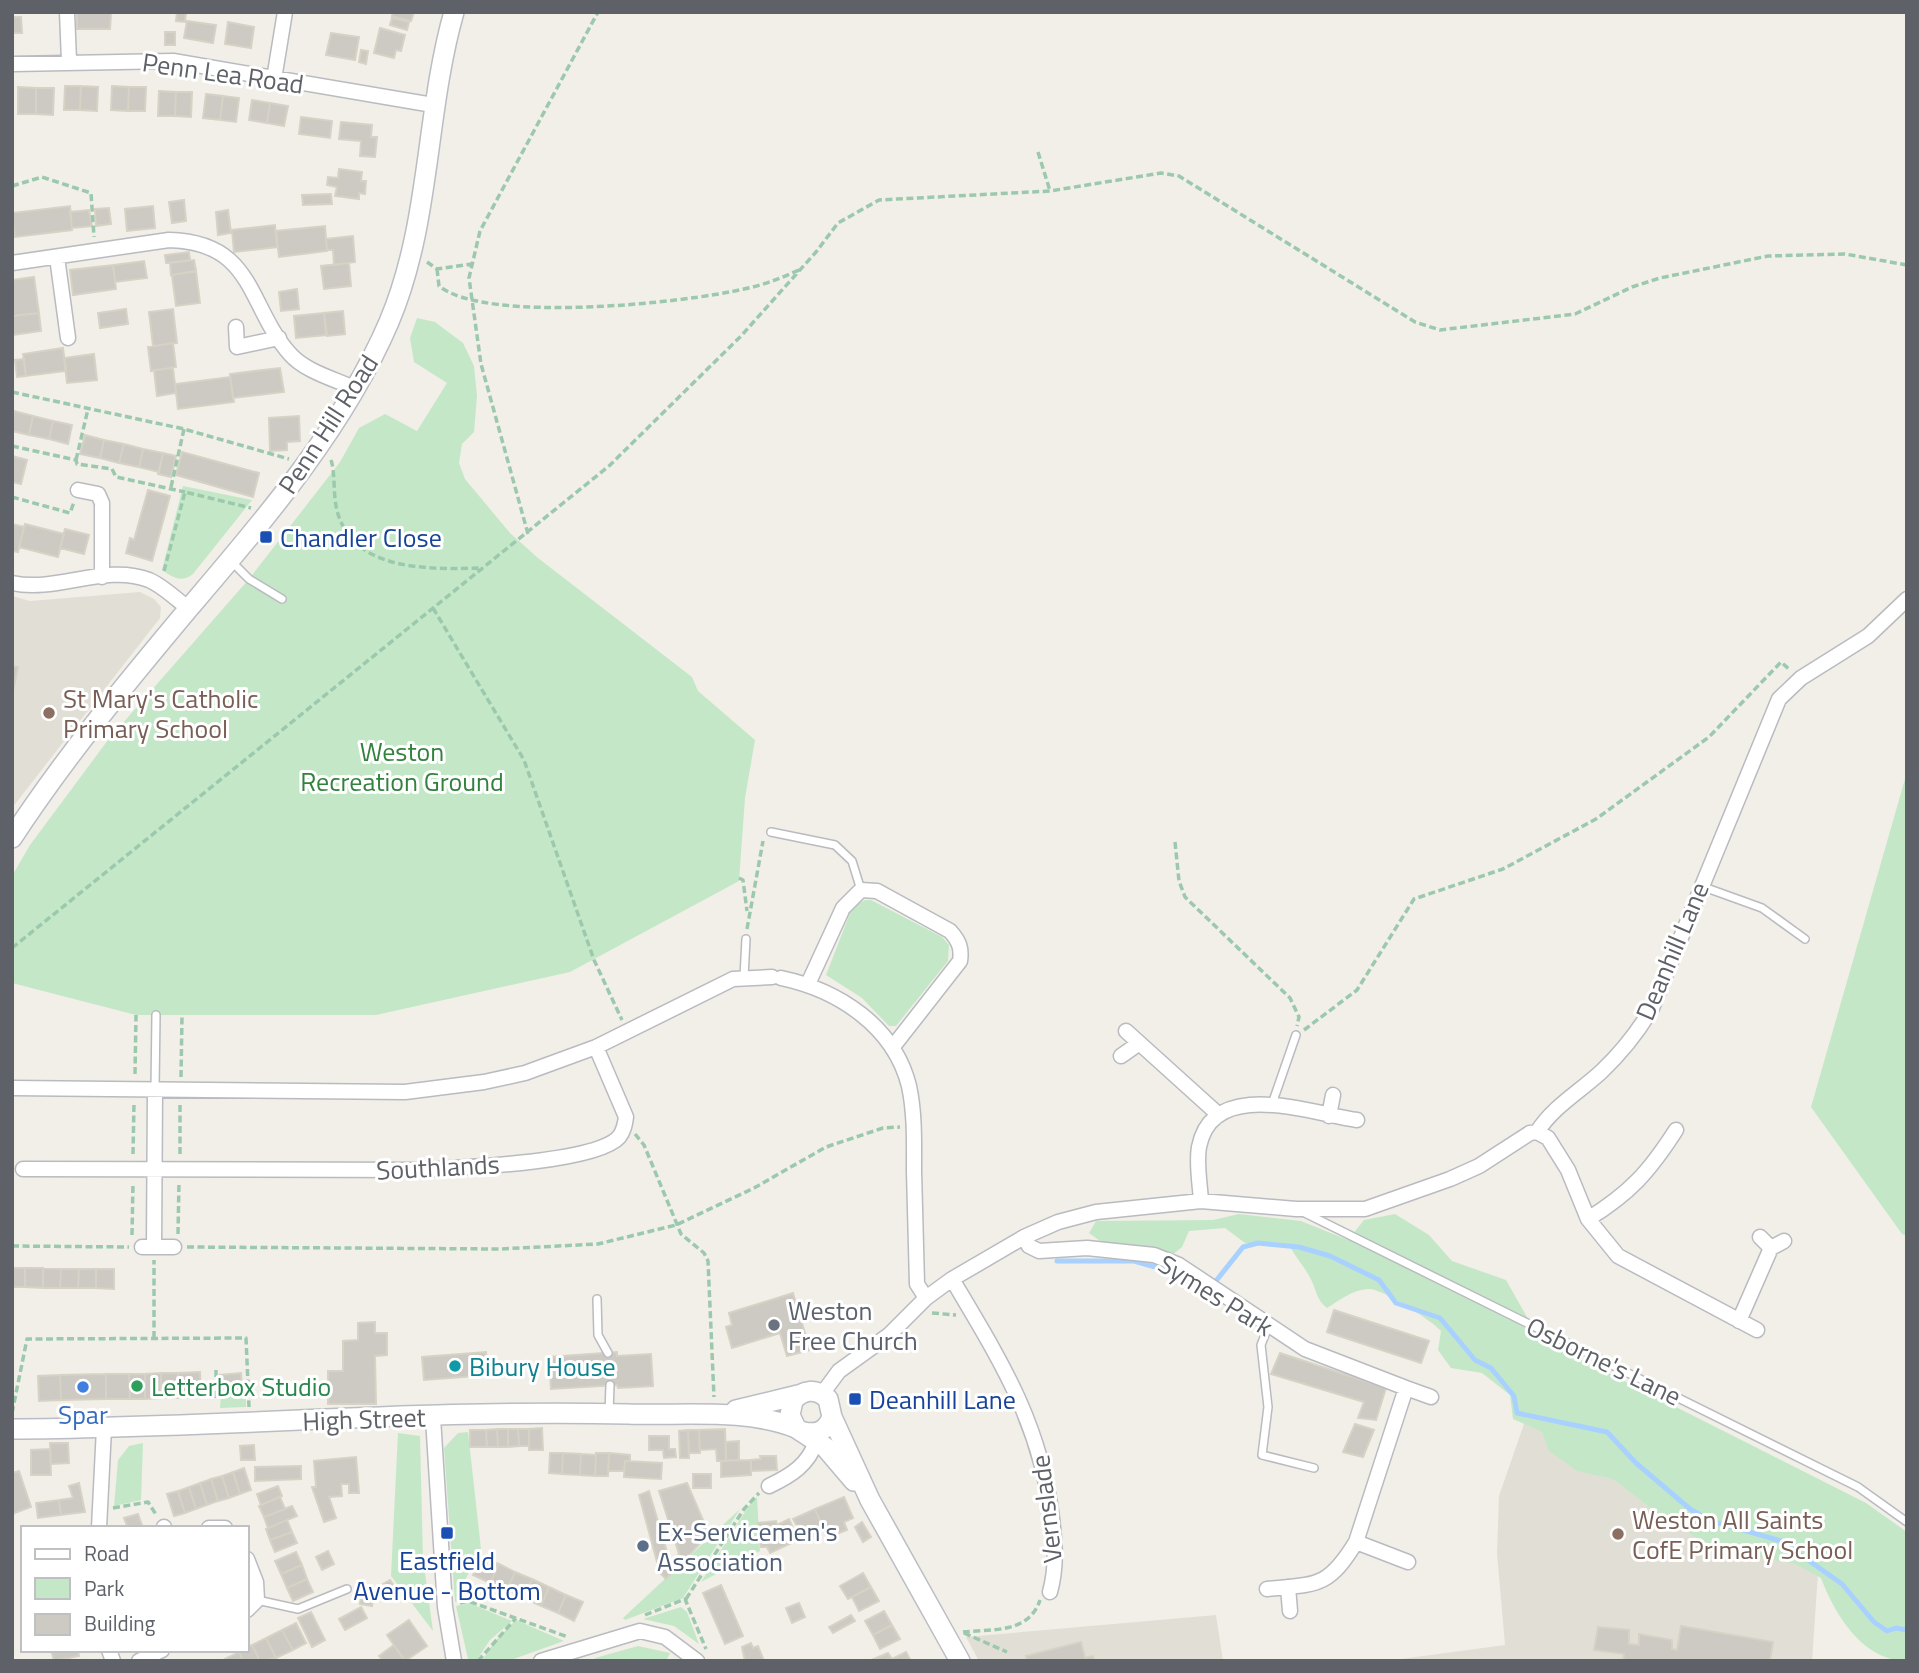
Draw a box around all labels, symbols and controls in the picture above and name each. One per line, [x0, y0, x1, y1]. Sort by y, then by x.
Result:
street label: Penn Lea Road [140, 42, 306, 104]
street label: Penn Hill Road [268, 347, 388, 501]
place label: Chandler Close [280, 518, 442, 557]
marker: Chandler Close [258, 529, 274, 545]
place label: St Mary's Catholic Primary School [63, 679, 258, 748]
marker: St Mary's Catholic Primary School [41, 705, 57, 721]
park label: Weston Recreation Ground [300, 732, 504, 801]
street label: Deanhill Lane [1625, 876, 1719, 1026]
street label: Southlands [375, 1144, 501, 1190]
street label: Symes Park [1151, 1244, 1281, 1346]
place label: Weston Free Church [788, 1291, 918, 1360]
street label: Osborne's Lane [1520, 1307, 1688, 1415]
marker: Weston Free Church [766, 1317, 782, 1333]
place label: Bibury House [469, 1347, 616, 1386]
marker: Bibury House [447, 1358, 463, 1374]
place label: Letterbox Studio [151, 1367, 331, 1406]
marker: Letterbox Studio [129, 1378, 145, 1394]
marker: Spar [75, 1379, 91, 1395]
place label: Deanhill Lane [869, 1380, 1016, 1419]
marker: Deanhill Lane [847, 1391, 863, 1407]
place label: Spar [58, 1395, 108, 1434]
street label: High Street [302, 1397, 426, 1441]
street label: Vernslade [1020, 1453, 1072, 1565]
place label: Weston All Saints CofE Primary School [1632, 1500, 1853, 1569]
place label: Ex-Servicemen's Association [657, 1512, 838, 1581]
marker: Eastfield Avenue - Bottom [439, 1525, 455, 1541]
legend [21, 1526, 248, 1652]
marker: Weston All Saints CofE Primary School [1610, 1526, 1626, 1542]
text: Road [84, 1537, 129, 1569]
marker: Ex-Servicemen's Association [635, 1538, 651, 1554]
place label: Eastfield Avenue - Bottom [353, 1541, 541, 1610]
text: Park [84, 1572, 124, 1604]
text: Building [84, 1607, 156, 1639]

